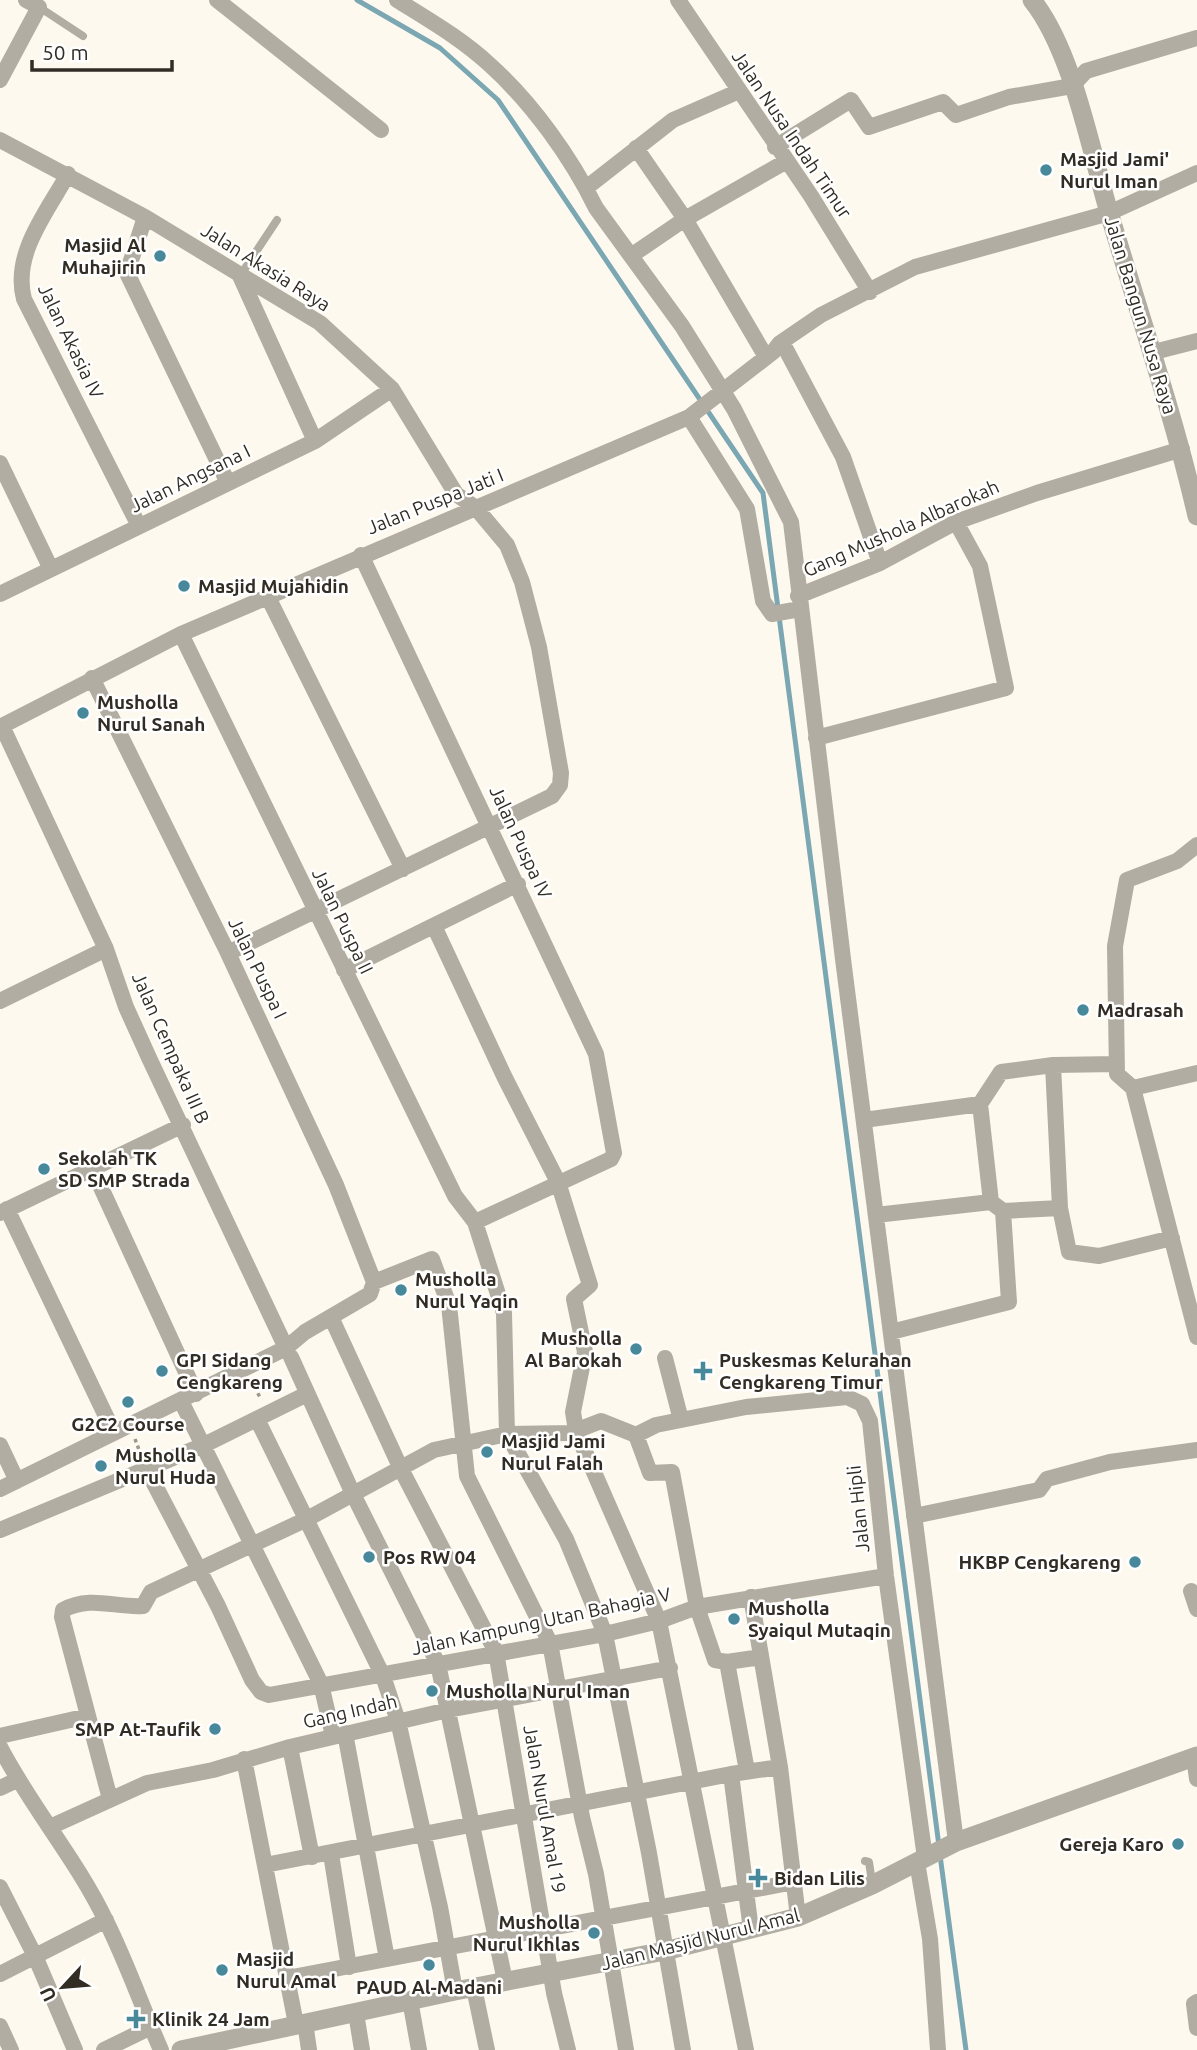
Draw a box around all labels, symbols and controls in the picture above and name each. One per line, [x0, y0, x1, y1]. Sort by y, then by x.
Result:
scale bar [32, 28, 172, 72]
text: 50 m [42, 40, 89, 64]
street label: Jalan Nusa Indah Timur [728, 46, 856, 222]
place label: Masjid Jami' Nurul Iman [1060, 148, 1169, 192]
marker: Masjid Jami' Nurul Iman [1038, 162, 1054, 178]
street label: Jalan Bangun Nusa Raya [1100, 213, 1182, 417]
street label: Jalan Akasia Raya [197, 218, 335, 316]
place label: Masjid Al Muhajirin [61, 234, 146, 278]
marker: Masjid Al Muhajirin [152, 248, 168, 264]
street label: Jalan Akasia IV [34, 280, 108, 402]
street label: Jalan Angsana I [126, 439, 254, 517]
street label: Jalan Puspa Jati I [364, 464, 506, 538]
street label: Gang Mushola Albarokah [800, 475, 1002, 581]
place label: Masjid Mujahidin [198, 575, 349, 597]
marker: Masjid Mujahidin [176, 578, 192, 594]
place label: Musholla Nurul Sanah [97, 691, 205, 735]
marker: Musholla Nurul Sanah [75, 705, 91, 721]
street label: Jalan Puspa IV [485, 782, 557, 902]
street label: Jalan Puspa II [308, 865, 378, 977]
street label: Jalan Puspa I [224, 914, 292, 1022]
street label: Jalan Cempaka III B [128, 969, 214, 1127]
place label: Madrasah [1097, 999, 1184, 1021]
marker: Madrasah [1075, 1002, 1091, 1018]
place label: Sekolah TK SD SMP Strada [58, 1147, 190, 1191]
marker: Sekolah TK SD SMP Strada [36, 1161, 52, 1177]
place label: Musholla Nurul Yaqin [415, 1268, 519, 1312]
marker: Musholla Nurul Yaqin [393, 1282, 409, 1298]
place label: Musholla Al Barokah [524, 1327, 622, 1371]
marker: Musholla Al Barokah [628, 1341, 644, 1357]
place label: GPI Sidang Cengkareng [176, 1349, 283, 1393]
place label: Puskesmas Kelurahan Cengkareng Timur [719, 1349, 912, 1393]
marker: Puskesmas Kelurahan Cengkareng Timur [693, 1361, 713, 1381]
marker: GPI Sidang Cengkareng [154, 1363, 170, 1379]
marker: G2C2 Course [120, 1394, 136, 1410]
place label: G2C2 Course [71, 1413, 185, 1435]
place label: Masjid Jami Nurul Falah [501, 1430, 606, 1474]
place label: Musholla Nurul Huda [115, 1444, 216, 1488]
marker: Masjid Jami Nurul Falah [479, 1444, 495, 1460]
marker: Musholla Nurul Huda [93, 1458, 109, 1474]
street label: Jalan Hipli [842, 1464, 874, 1554]
place label: Pos RW 04 [383, 1546, 476, 1568]
marker: Pos RW 04 [361, 1549, 377, 1565]
place label: HKBP Cengkareng [959, 1551, 1121, 1573]
marker: HKBP Cengkareng [1127, 1554, 1143, 1570]
street label: Jalan Kampung Utan Bahagia V [409, 1583, 673, 1659]
place label: Musholla Syaiqul Mutaqin [748, 1597, 891, 1641]
marker: Musholla Syaiqul Mutaqin [726, 1611, 742, 1627]
place label: Musholla Nurul Iman [446, 1680, 630, 1702]
marker: Musholla Nurul Iman [424, 1683, 440, 1699]
street label: Gang Indah [301, 1689, 399, 1733]
place label: SMP At-Taufik [75, 1718, 201, 1740]
marker: SMP At-Taufik [207, 1721, 223, 1737]
street label: Jalan Nurul Amal 19 [519, 1723, 571, 1895]
place label: Gereja Karo [1059, 1833, 1164, 1855]
marker: Gereja Karo [1170, 1836, 1186, 1852]
place label: Bidan Lilis [774, 1867, 865, 1889]
marker: Bidan Lilis [748, 1868, 768, 1888]
street label: Jalan Masjid Nurul Amal [599, 1904, 801, 1974]
place label: Musholla Nurul Ikhlas [473, 1911, 580, 1955]
marker: Musholla Nurul Ikhlas [586, 1925, 602, 1941]
place label: Masjid Nurul Amal [236, 1948, 337, 1992]
north arrow [28, 1952, 98, 2022]
marker: PAUD Al-Madani [421, 1957, 437, 1973]
marker: Masjid Nurul Amal [214, 1962, 230, 1978]
place label: PAUD Al-Madani [356, 1976, 502, 1998]
text: U [35, 1984, 61, 2005]
place label: Klinik 24 Jam [152, 2008, 270, 2030]
marker: Klinik 24 Jam [126, 2009, 146, 2029]

